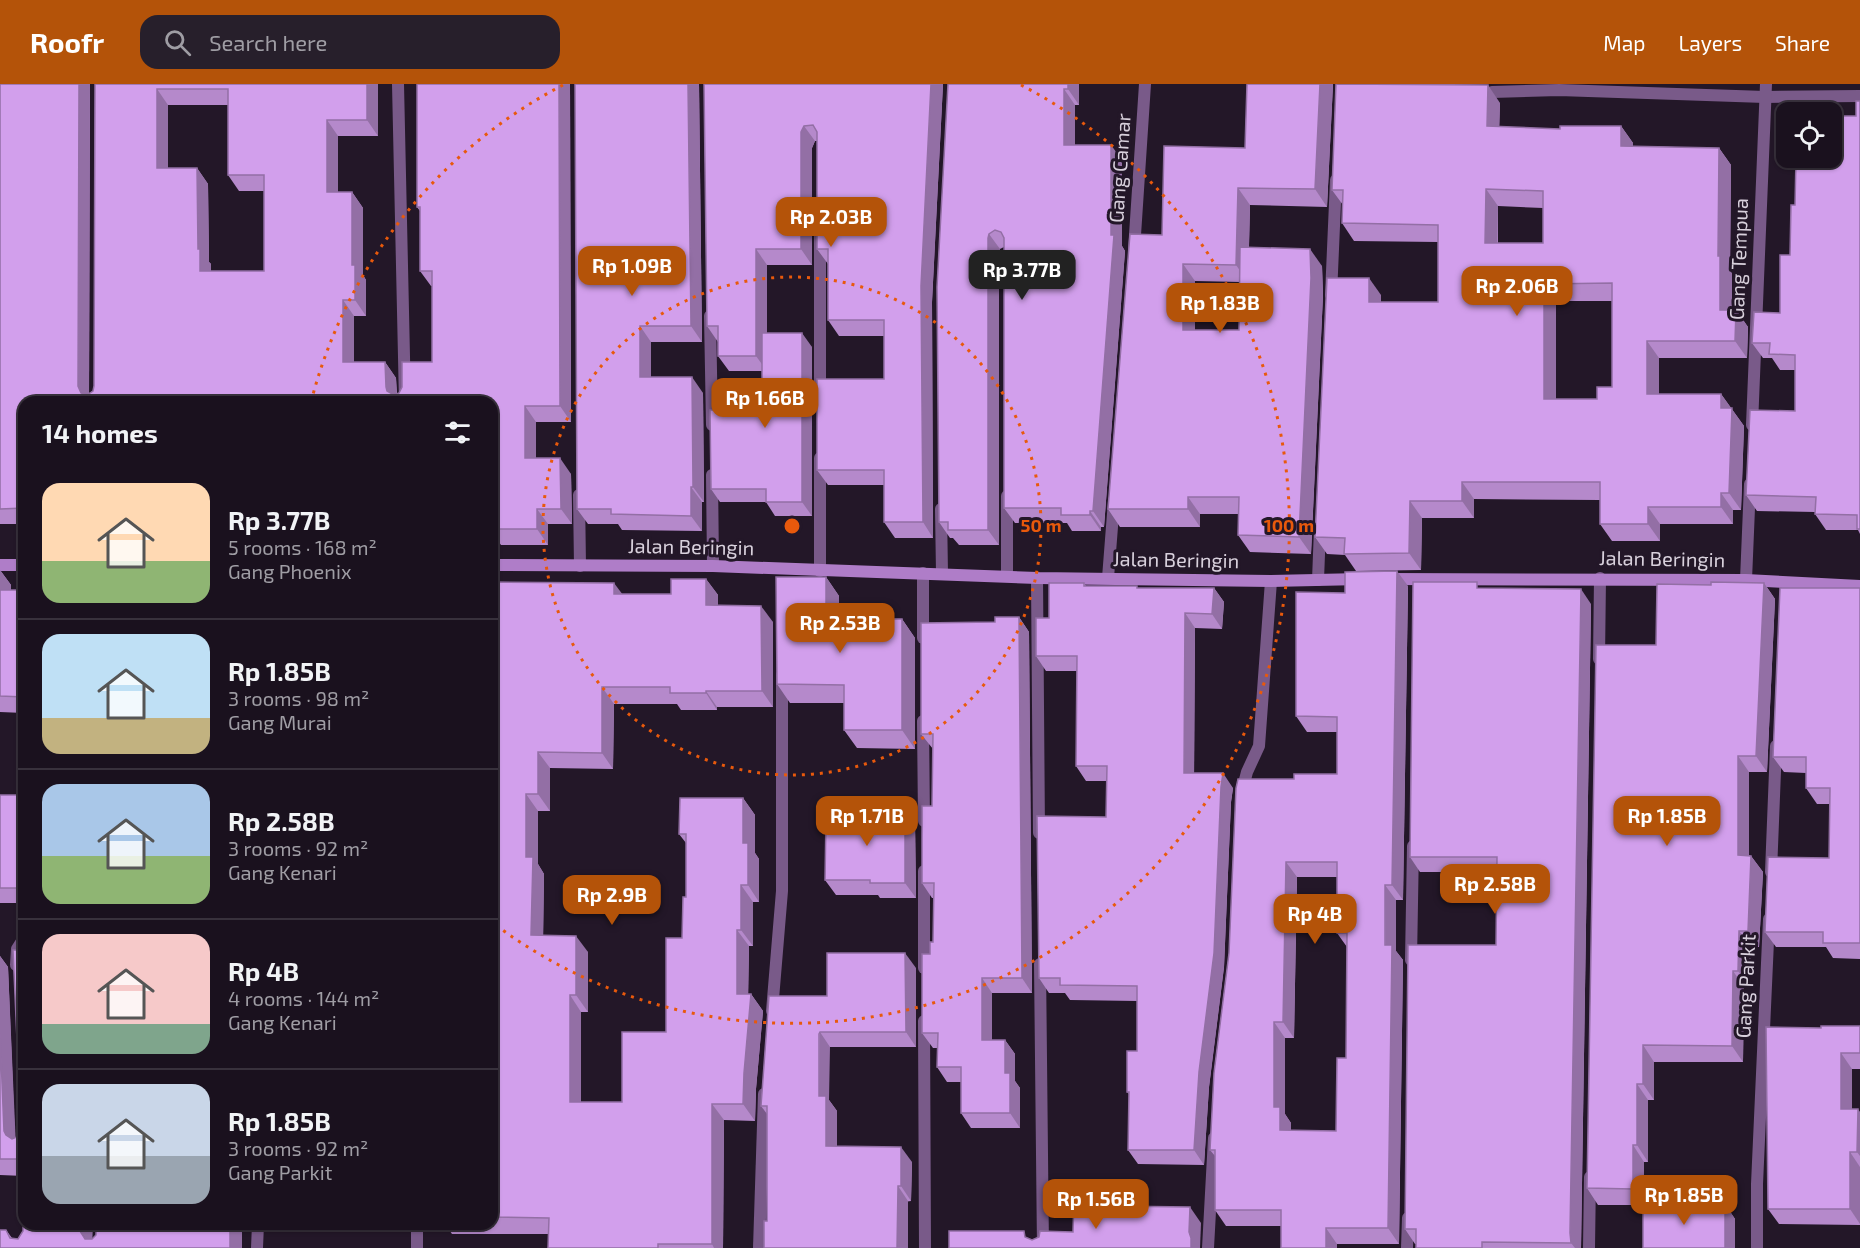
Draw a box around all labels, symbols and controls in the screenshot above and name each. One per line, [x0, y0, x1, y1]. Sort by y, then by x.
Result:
search box [140, 15, 560, 69]
text: Roofr [30, 25, 104, 59]
icon: search [161, 26, 194, 59]
text: Search here [209, 29, 327, 55]
text: Map [1603, 30, 1645, 55]
text: Layers [1678, 30, 1742, 55]
text: Share [1775, 30, 1830, 55]
map controls [1776, 102, 1842, 168]
button: locate [1776, 102, 1842, 168]
street label: Gang Camar [1103, 112, 1135, 223]
pin: Rp 2.03B [769, 197, 893, 248]
street label: Gang Tempua [1724, 198, 1752, 320]
text: Rp 2.03B [790, 204, 872, 228]
pin: Rp 1.09B [570, 246, 694, 297]
pin: Rp 3.77B [960, 250, 1084, 301]
text: Rp 1.09B [592, 253, 672, 277]
text: Rp 3.77B [983, 257, 1061, 281]
pin: Rp 2.06B [1455, 266, 1579, 317]
text: Rp 2.06B [1476, 273, 1558, 297]
pin: Rp 1.83B [1158, 283, 1282, 334]
text: Rp 1.83B [1180, 290, 1260, 314]
pin: Rp 1.66B [703, 378, 827, 429]
text: Rp 1.66B [725, 385, 805, 409]
icon: filters [441, 416, 474, 449]
text: 14 homes [42, 417, 158, 448]
text: Rp 3.77B [228, 504, 330, 535]
icon: home [90, 507, 162, 579]
text: 50 m [1020, 514, 1062, 536]
text: 100 m [1264, 514, 1314, 536]
centre of rings [782, 516, 802, 536]
street label: Jalan Beringin [628, 533, 754, 559]
text: 5 rooms · 168 m² [228, 535, 377, 559]
street label: Jalan Beringin [1599, 545, 1725, 571]
street label: Jalan Beringin [1113, 546, 1239, 572]
text: Gang Phoenix [228, 559, 351, 583]
pin: Rp 2.53B [778, 603, 902, 654]
text: Rp 2.53B [800, 610, 880, 634]
text: Rp 1.85B [228, 655, 331, 686]
icon: home [90, 658, 162, 730]
text: 3 rooms · 98 m² [228, 686, 369, 710]
text: Gang Murai [228, 710, 332, 734]
pin: Rp 1.71B [805, 796, 929, 847]
pin: Rp 1.85B [1605, 796, 1729, 847]
text: Rp 1.71B [830, 803, 904, 827]
text: Rp 1.85B [1627, 803, 1707, 827]
text: Rp 2.58B [228, 805, 335, 836]
icon: home [90, 808, 162, 880]
text: 3 rooms · 92 m² [228, 836, 368, 860]
text: Gang Kenari [228, 860, 337, 884]
pin: Rp 2.58B [1433, 864, 1557, 915]
text: Rp 2.58B [1454, 871, 1536, 895]
pin: Rp 2.9B [557, 875, 667, 926]
text: Rp 2.9B [577, 882, 647, 906]
pin: Rp 4B [1273, 894, 1357, 945]
text: Rp 4B [1288, 901, 1342, 925]
street label: Gang Parkit [1730, 933, 1760, 1039]
text: Rp 4B [228, 955, 299, 986]
icon: home [90, 958, 162, 1030]
text: 4 rooms · 144 m² [228, 986, 379, 1010]
text: Gang Kenari [228, 1010, 337, 1034]
text: Rp 1.85B [228, 1105, 331, 1136]
icon: home [90, 1108, 162, 1180]
text: 3 rooms · 92 m² [228, 1136, 368, 1160]
text: Gang Parkit [228, 1160, 332, 1184]
pin: Rp 1.85B [1622, 1175, 1746, 1226]
pin: Rp 1.56B [1034, 1179, 1158, 1230]
text: Rp 1.85B [1644, 1182, 1724, 1206]
text: Rp 1.56B [1057, 1186, 1135, 1210]

